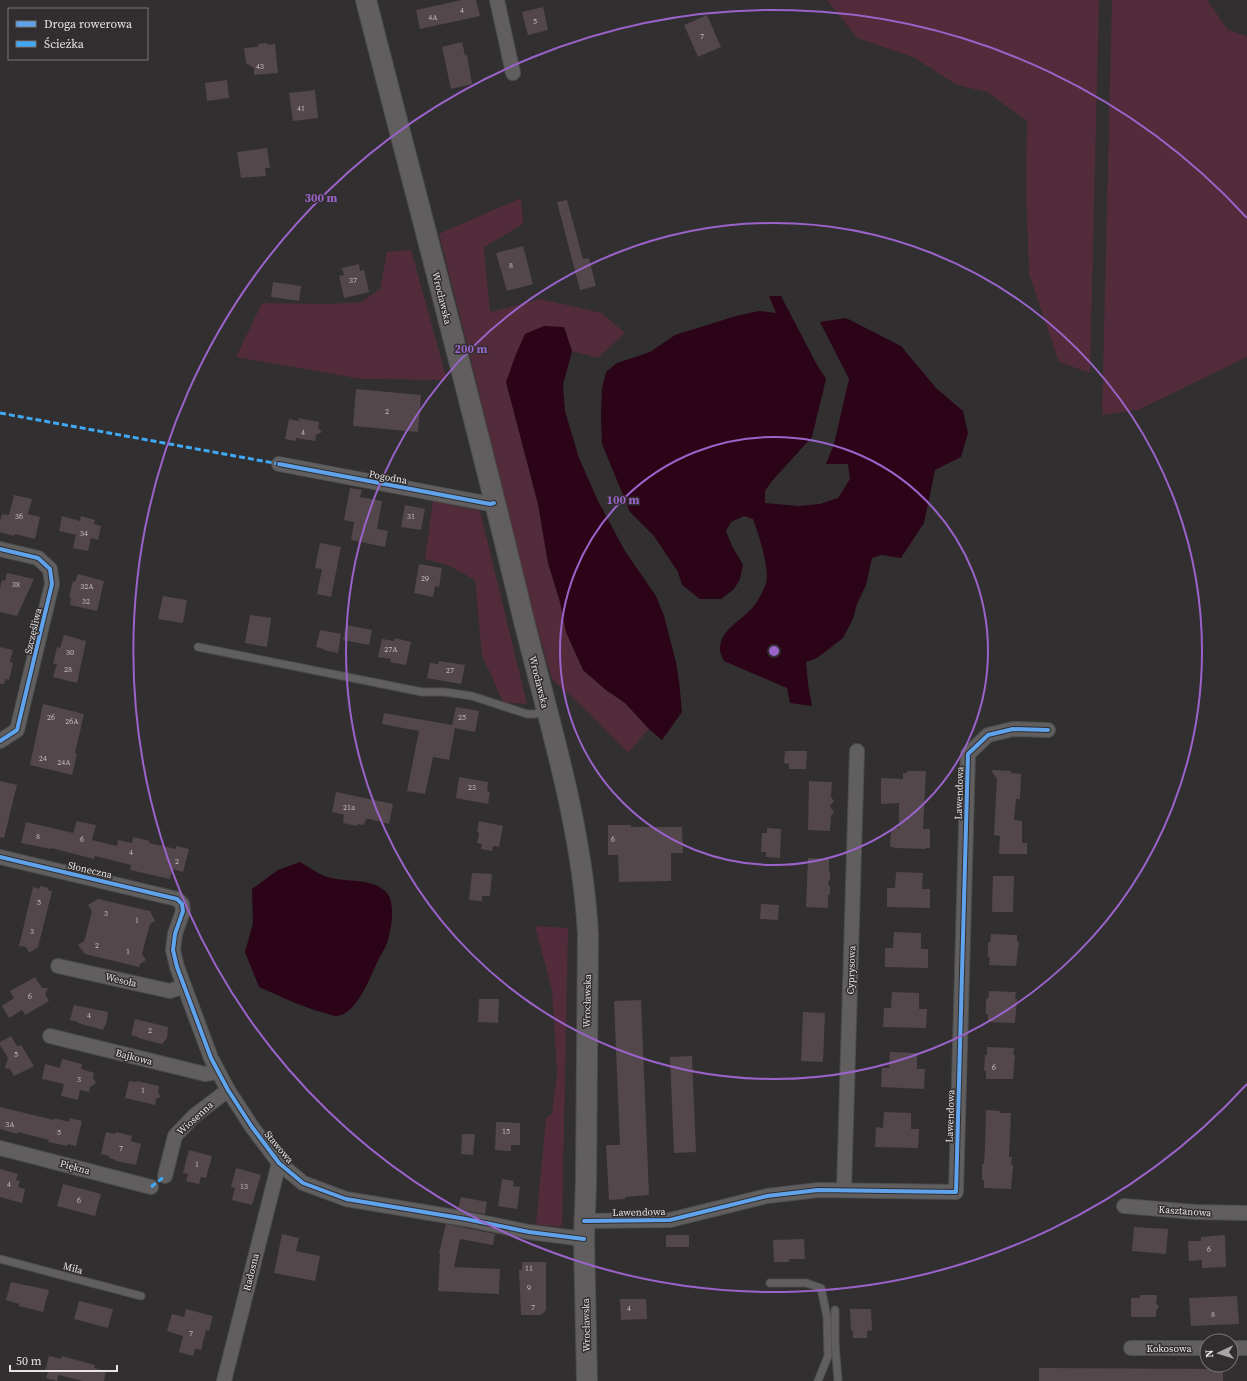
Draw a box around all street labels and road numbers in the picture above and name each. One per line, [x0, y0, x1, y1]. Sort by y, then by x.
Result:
street label: Wrocławska [429, 270, 455, 326]
street label: Pogodna [368, 467, 409, 487]
street label: Szczęśliwa [21, 606, 45, 655]
street label: Wrocławska [526, 654, 552, 710]
street label: Lawendowa [952, 765, 966, 820]
street label: Słoneczna [66, 859, 114, 882]
street label: Cyprysowa [844, 944, 858, 995]
street label: Wesoła [104, 970, 139, 990]
street label: Wrocławska [580, 973, 594, 1028]
street label: Bajkowa [114, 1046, 155, 1068]
street label: Lawendowa [943, 1088, 957, 1143]
street label: Wiosenna [174, 1098, 217, 1138]
street label: Stawowa [262, 1128, 297, 1167]
street label: Piękna [59, 1157, 92, 1177]
street label: Kasztanowa [1158, 1203, 1213, 1219]
street label: Lawendowa [612, 1205, 667, 1219]
street label: Radosna [240, 1251, 262, 1292]
street label: Miła [62, 1259, 85, 1277]
street label: Wrocławska [579, 1297, 593, 1352]
street label: Kokosowa [1146, 1342, 1192, 1355]

